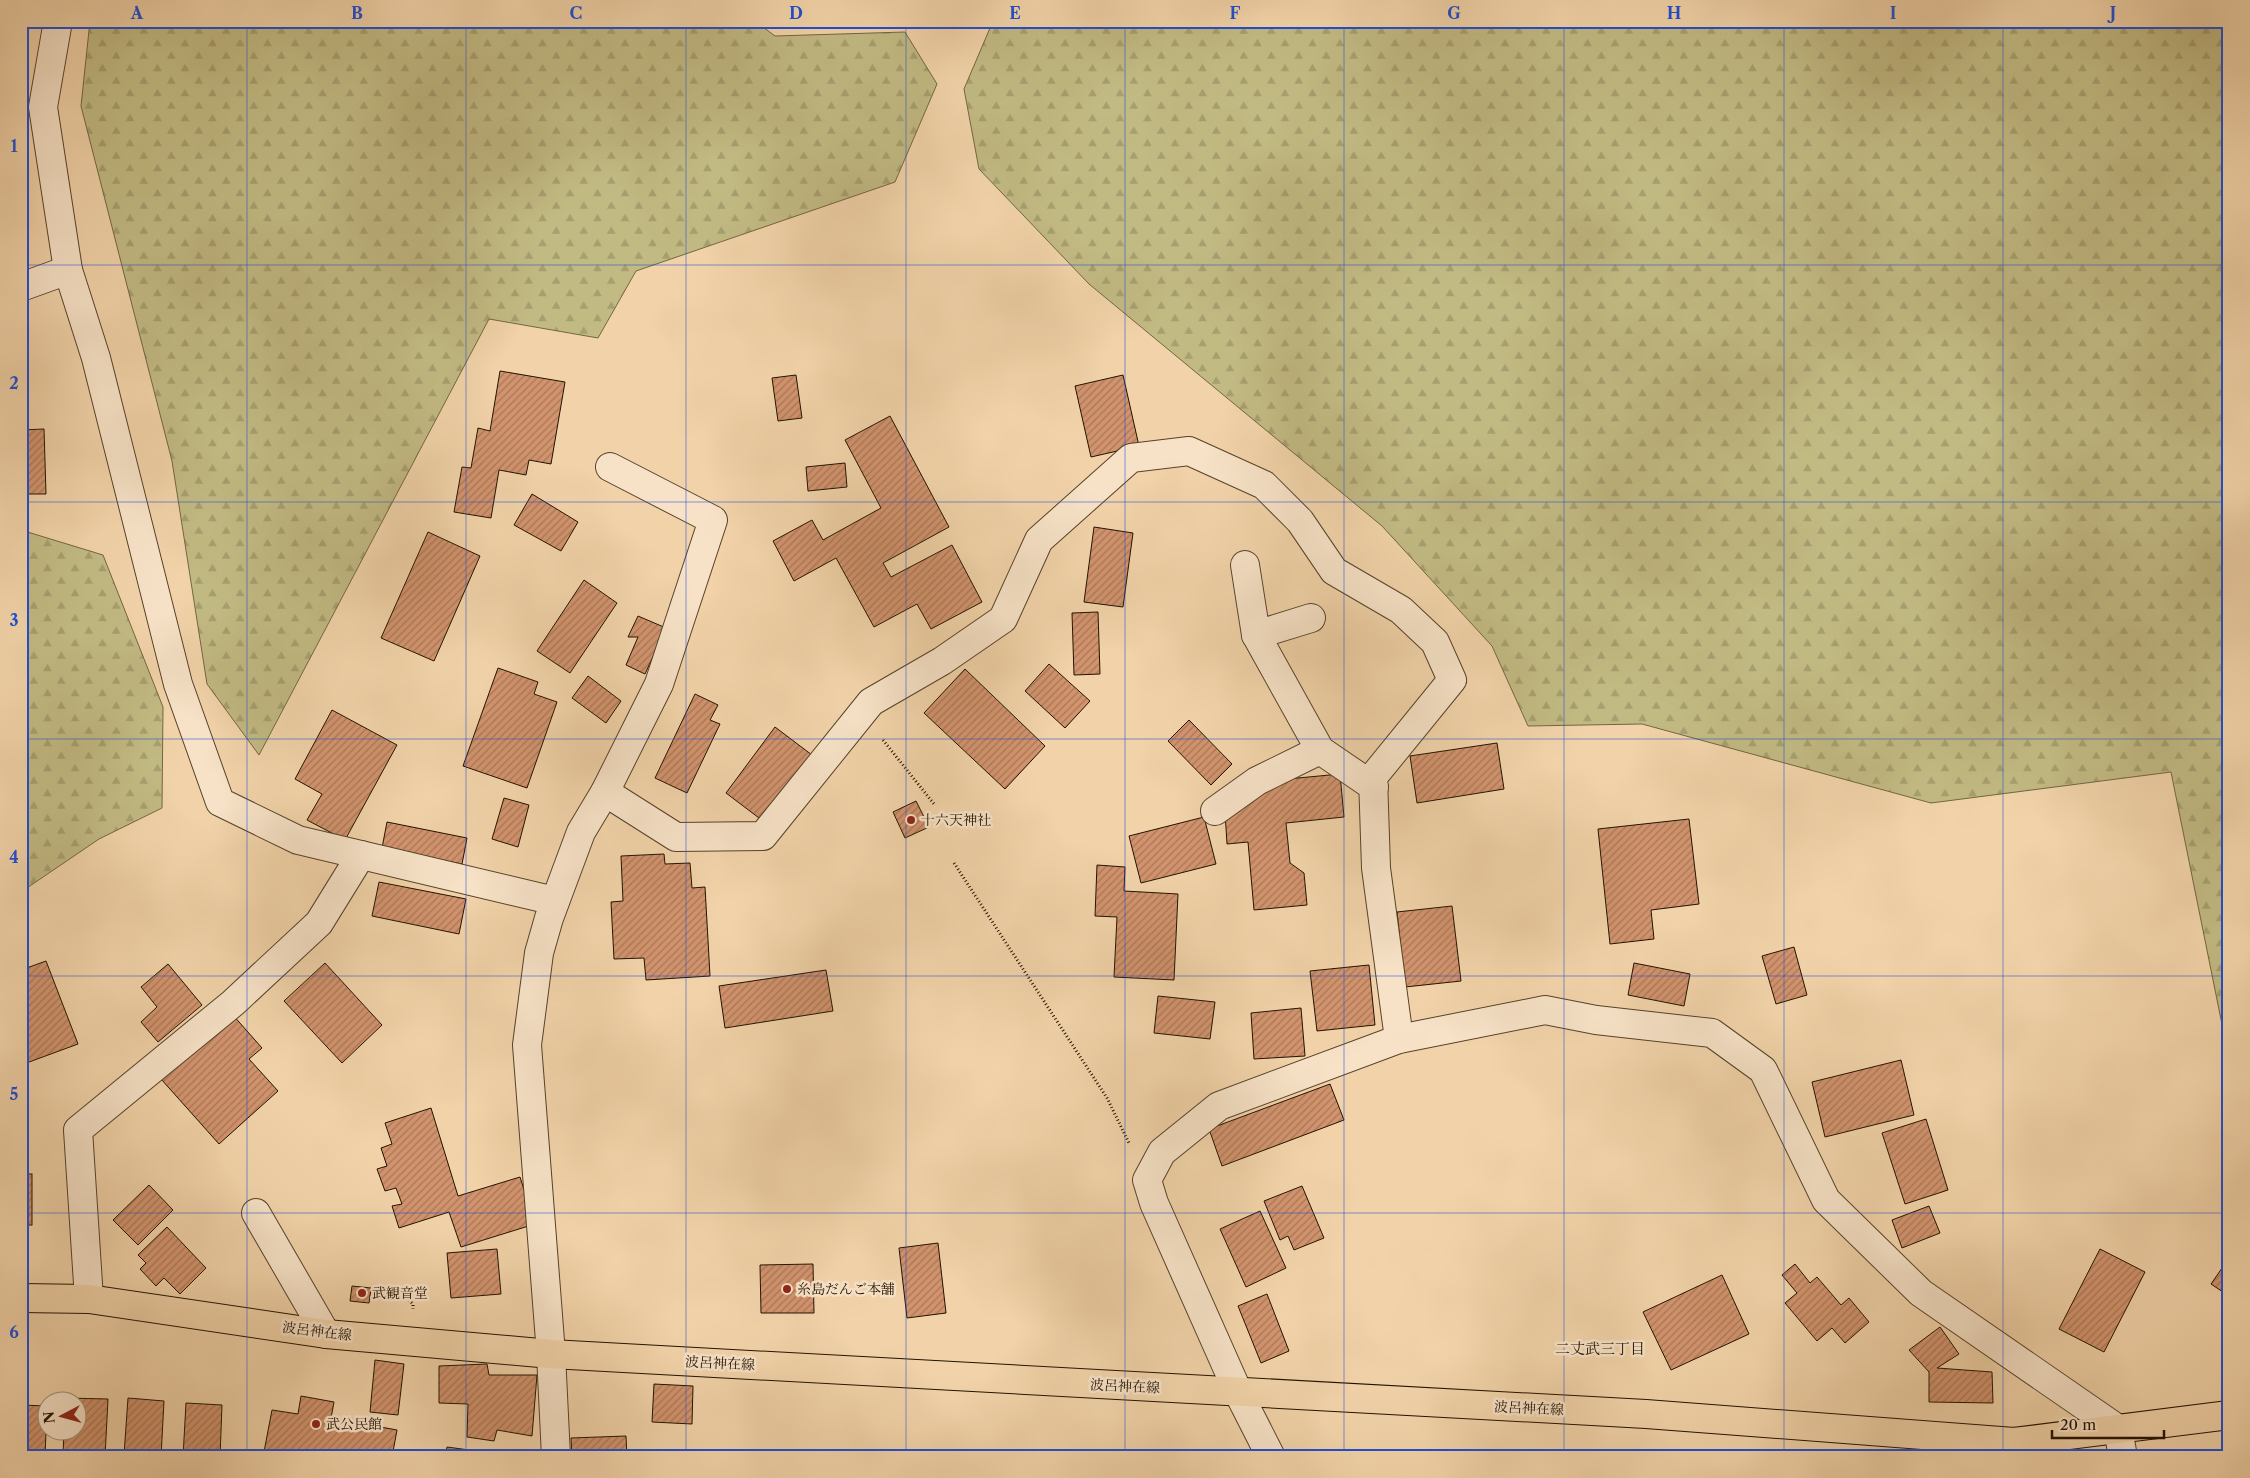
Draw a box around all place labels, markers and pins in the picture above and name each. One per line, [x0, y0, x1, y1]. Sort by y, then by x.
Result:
place label: 十六天神社 [921, 811, 991, 829]
marker: 十六天神社 [905, 814, 917, 826]
place label: 糸島だんご本舗 [797, 1280, 895, 1298]
marker: 糸島だんご本舗 [781, 1283, 793, 1295]
place label: 武観音堂 [372, 1284, 428, 1302]
marker: 武観音堂 [356, 1287, 368, 1299]
place label: 武公民館 [326, 1415, 382, 1433]
marker: 武公民館 [310, 1418, 322, 1430]

